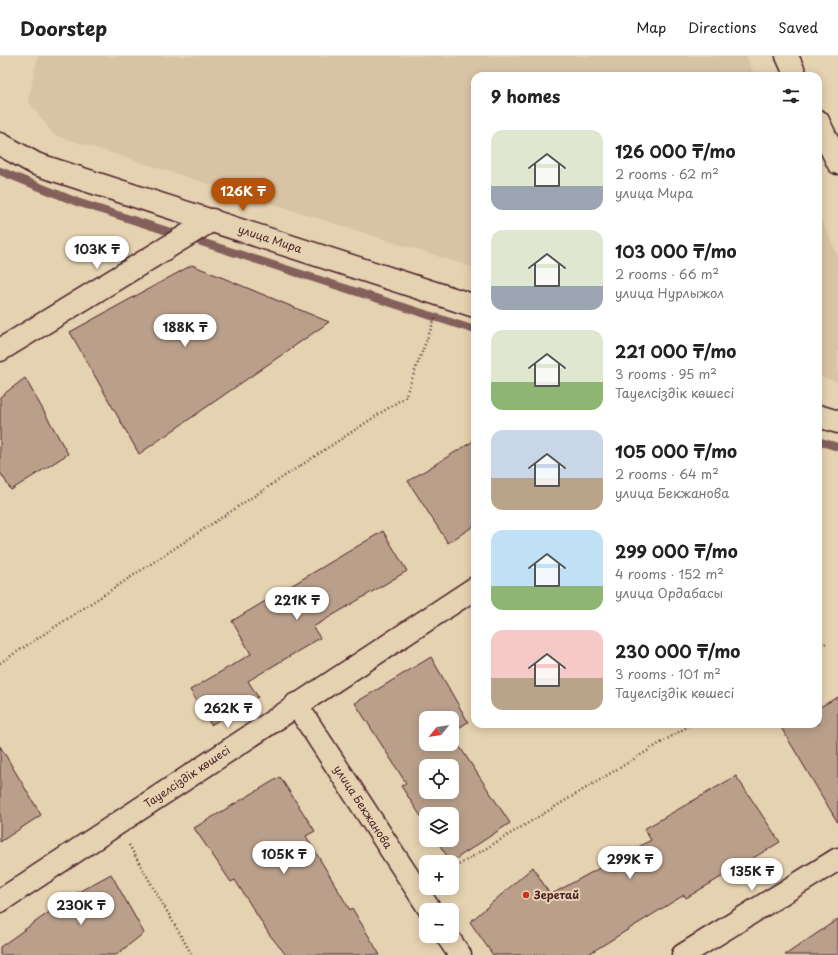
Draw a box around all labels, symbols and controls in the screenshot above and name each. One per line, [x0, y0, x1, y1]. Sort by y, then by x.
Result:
text: Doorstep [20, 14, 107, 42]
text: Map [636, 17, 666, 38]
text: Directions [688, 17, 756, 38]
text: Saved [778, 17, 818, 38]
text: 9 homes [491, 83, 560, 109]
icon: filters [780, 85, 802, 107]
text: 126 000 ₸/mo [615, 138, 735, 164]
icon: home [523, 146, 571, 194]
text: 2 rooms · 62 m² [615, 164, 719, 183]
pin: 126K ₸ [210, 178, 276, 212]
text: 126K ₸ [220, 181, 266, 200]
text: улица Мира [615, 183, 693, 202]
street label: улица Мира [236, 220, 304, 257]
pin: 103K ₸ [64, 236, 130, 270]
text: 103 000 ₸/mo [615, 238, 737, 264]
text: 103K ₸ [74, 239, 120, 258]
icon: home [523, 246, 571, 294]
text: 2 rooms · 66 m² [615, 264, 719, 283]
text: улица Нурлыжол [615, 283, 724, 302]
pin: 188K ₸ [152, 314, 218, 348]
text: 188K ₸ [163, 317, 207, 336]
text: 221 000 ₸/mo [615, 338, 736, 364]
icon: home [523, 346, 571, 394]
text: 3 rooms · 95 m² [615, 364, 717, 383]
text: Тауелсіздік көшесі [615, 383, 734, 402]
text: 105 000 ₸/mo [615, 438, 737, 464]
icon: home [523, 446, 571, 494]
text: 2 rooms · 64 m² [615, 464, 719, 483]
text: улица Бекжанова [615, 483, 729, 502]
text: 299 000 ₸/mo [615, 538, 738, 564]
icon: home [523, 546, 571, 594]
text: 4 rooms · 152 m² [615, 564, 724, 583]
text: улица Ордабасы [615, 583, 723, 602]
pin: 221K ₸ [264, 587, 330, 621]
text: 221K ₸ [274, 590, 320, 609]
text: 230 000 ₸/mo [615, 638, 740, 664]
icon: home [523, 646, 571, 694]
text: 3 rooms · 101 m² [615, 664, 721, 683]
text: Тауелсіздік көшесі [615, 683, 734, 702]
pin: 262K ₸ [195, 695, 261, 729]
text: 262K ₸ [204, 698, 252, 717]
north arrow [419, 711, 459, 751]
map controls [419, 711, 459, 943]
street label: Тауелсіздік көшесі [140, 741, 233, 812]
button: locate [419, 759, 459, 799]
street label: улица Бекжанова [330, 762, 397, 852]
button: layers [419, 807, 459, 847]
pin: 105K ₸ [251, 841, 317, 875]
text: 105K ₸ [261, 844, 307, 863]
pin: 299K ₸ [597, 846, 663, 880]
text: 299K ₸ [607, 849, 653, 868]
button: + [419, 855, 459, 895]
pin: 135K ₸ [719, 858, 785, 892]
text: 135K ₸ [730, 861, 774, 880]
place label: Зеретай [533, 886, 579, 903]
marker: Зеретай [521, 890, 531, 900]
pin: 230K ₸ [48, 892, 114, 926]
text: 230K ₸ [56, 895, 106, 914]
button: − [419, 903, 459, 943]

